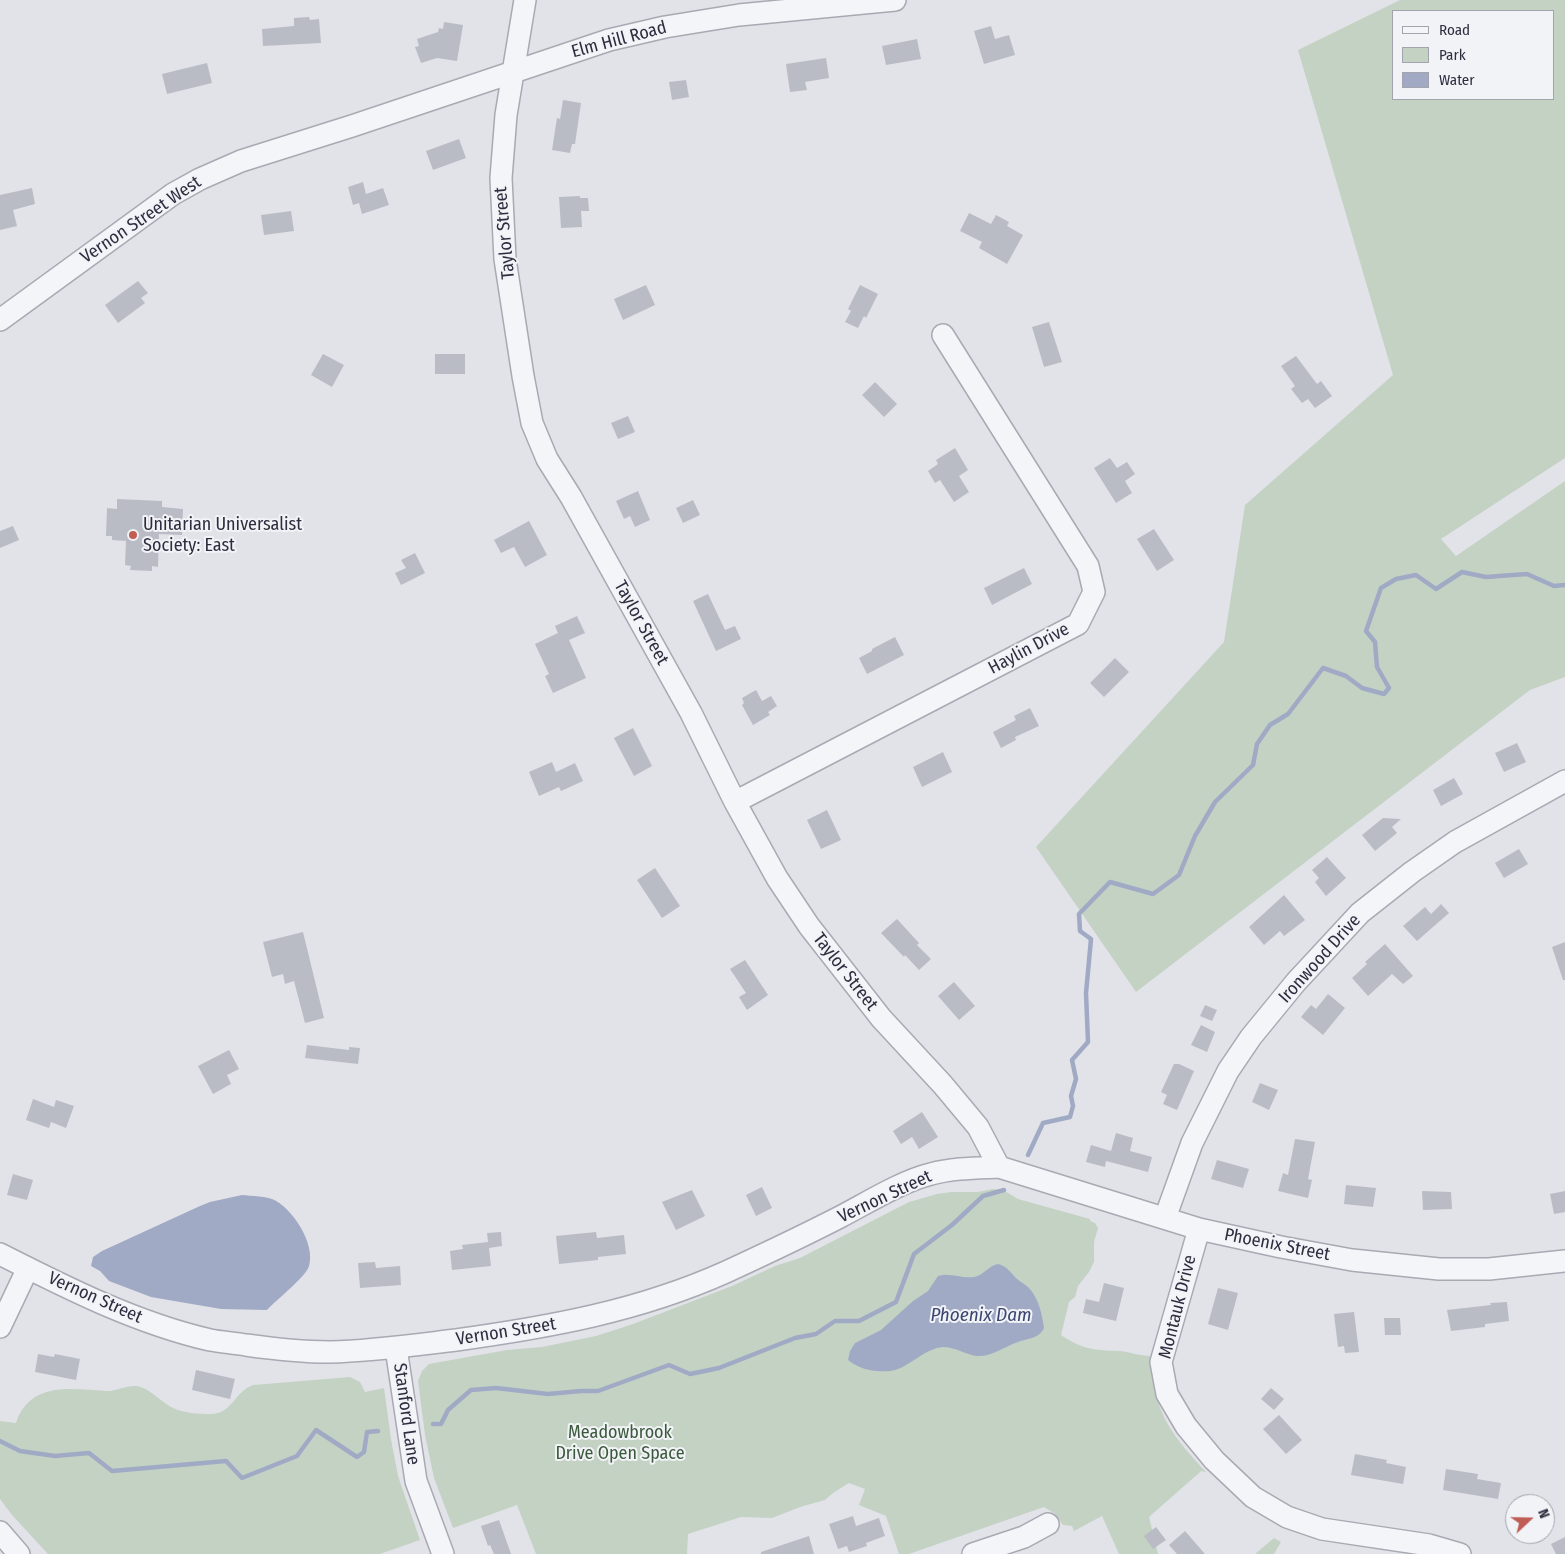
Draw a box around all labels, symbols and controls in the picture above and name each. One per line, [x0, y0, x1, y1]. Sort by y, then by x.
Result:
legend [1392, 10, 1555, 100]
street label: Elm Hill Road [569, 17, 669, 63]
text: Road [1439, 21, 1470, 39]
text: Park [1439, 46, 1466, 64]
text: Water [1439, 71, 1474, 89]
street label: Vernon Street West [77, 172, 205, 268]
street label: Taylor Street [490, 186, 520, 280]
place label: Unitarian Universalist Society: East [143, 514, 302, 556]
marker: Unitarian Universalist Society: East [127, 529, 139, 541]
street label: Taylor Street [609, 577, 673, 669]
street label: Haylin Drive [985, 619, 1073, 679]
street label: Ironwood Drive [1274, 910, 1366, 1008]
street label: Taylor Street [808, 929, 882, 1015]
street label: Vernon Street [835, 1166, 935, 1228]
street label: Phoenix Street [1222, 1224, 1332, 1266]
street label: Montauk Drive [1155, 1253, 1201, 1361]
street label: Vernon Street [45, 1268, 145, 1328]
water label: Phoenix Dam [930, 1305, 1032, 1327]
street label: Vernon Street [455, 1313, 557, 1351]
street label: Stanford Lane [388, 1362, 424, 1466]
park label: Meadowbrook Drive Open Space [555, 1422, 685, 1465]
north arrow [1505, 1494, 1555, 1544]
text: N [1534, 1507, 1553, 1521]

